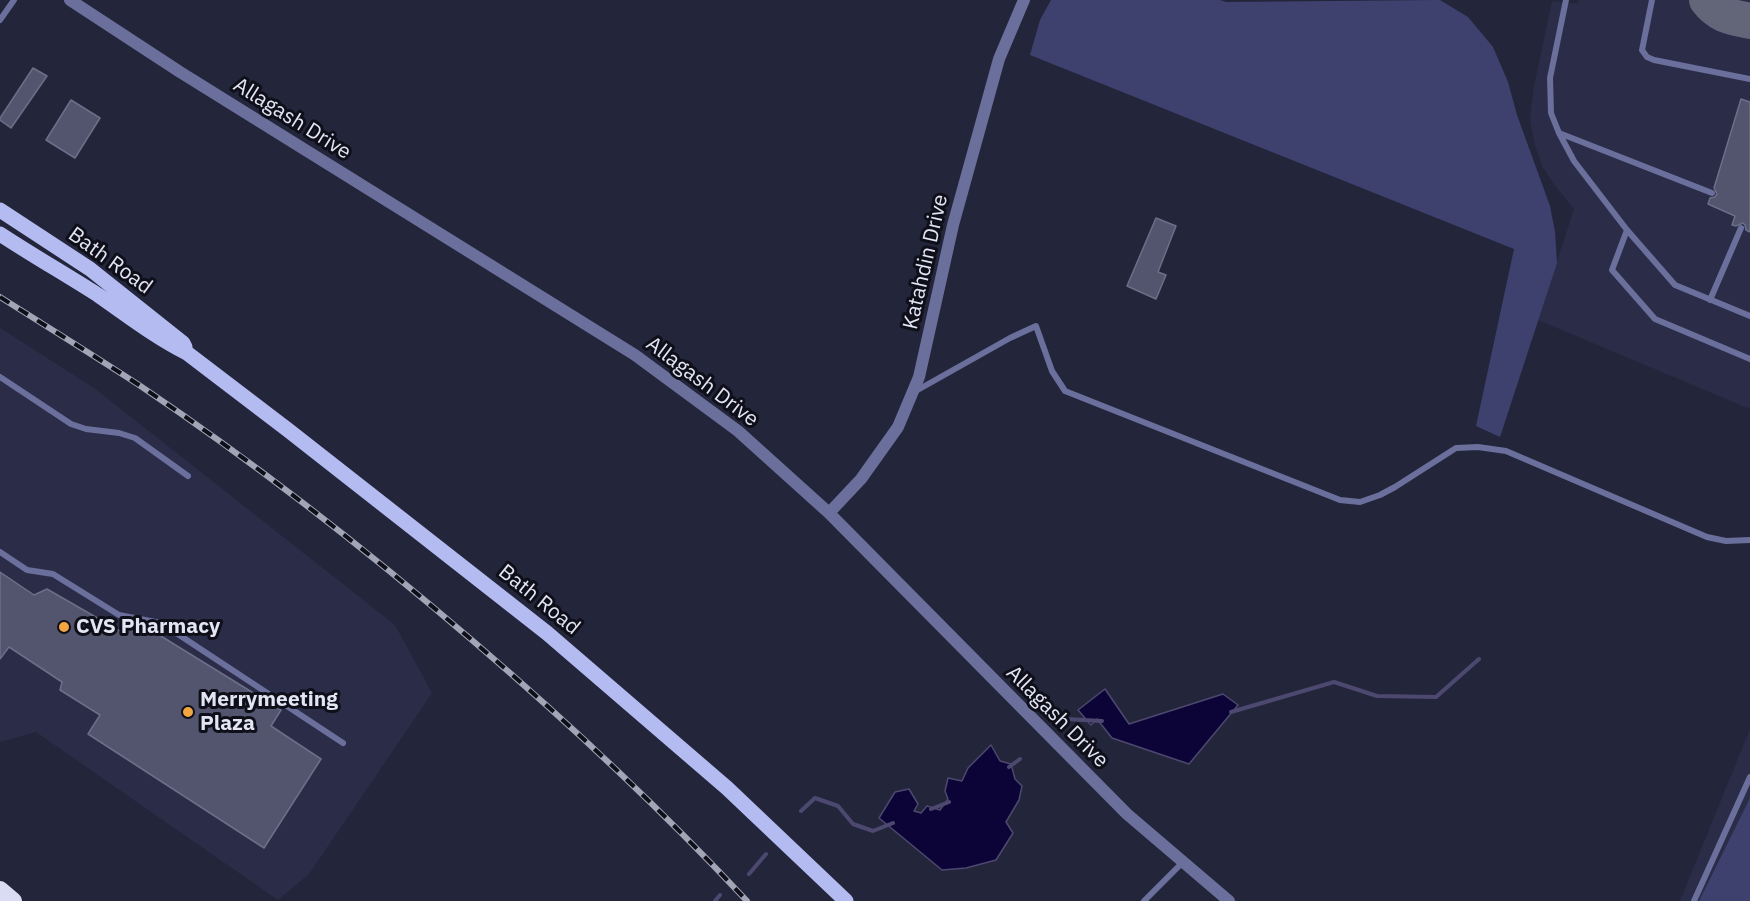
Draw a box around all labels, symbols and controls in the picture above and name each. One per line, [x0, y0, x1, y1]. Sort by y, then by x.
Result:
street label: Allagash Drive [228, 73, 356, 165]
street label: Katahdin Drive [898, 192, 954, 332]
street label: Bath Road [63, 222, 157, 300]
street label: Allagash Drive [641, 332, 763, 432]
street label: Bath Road [493, 560, 585, 640]
place label: CVS Pharmacy [76, 614, 220, 640]
marker: CVS Pharmacy [57, 620, 71, 634]
street label: Allagash Drive [1001, 661, 1113, 773]
place label: Merrymeeting Plaza [200, 687, 338, 737]
marker: Merrymeeting Plaza [181, 705, 195, 719]

